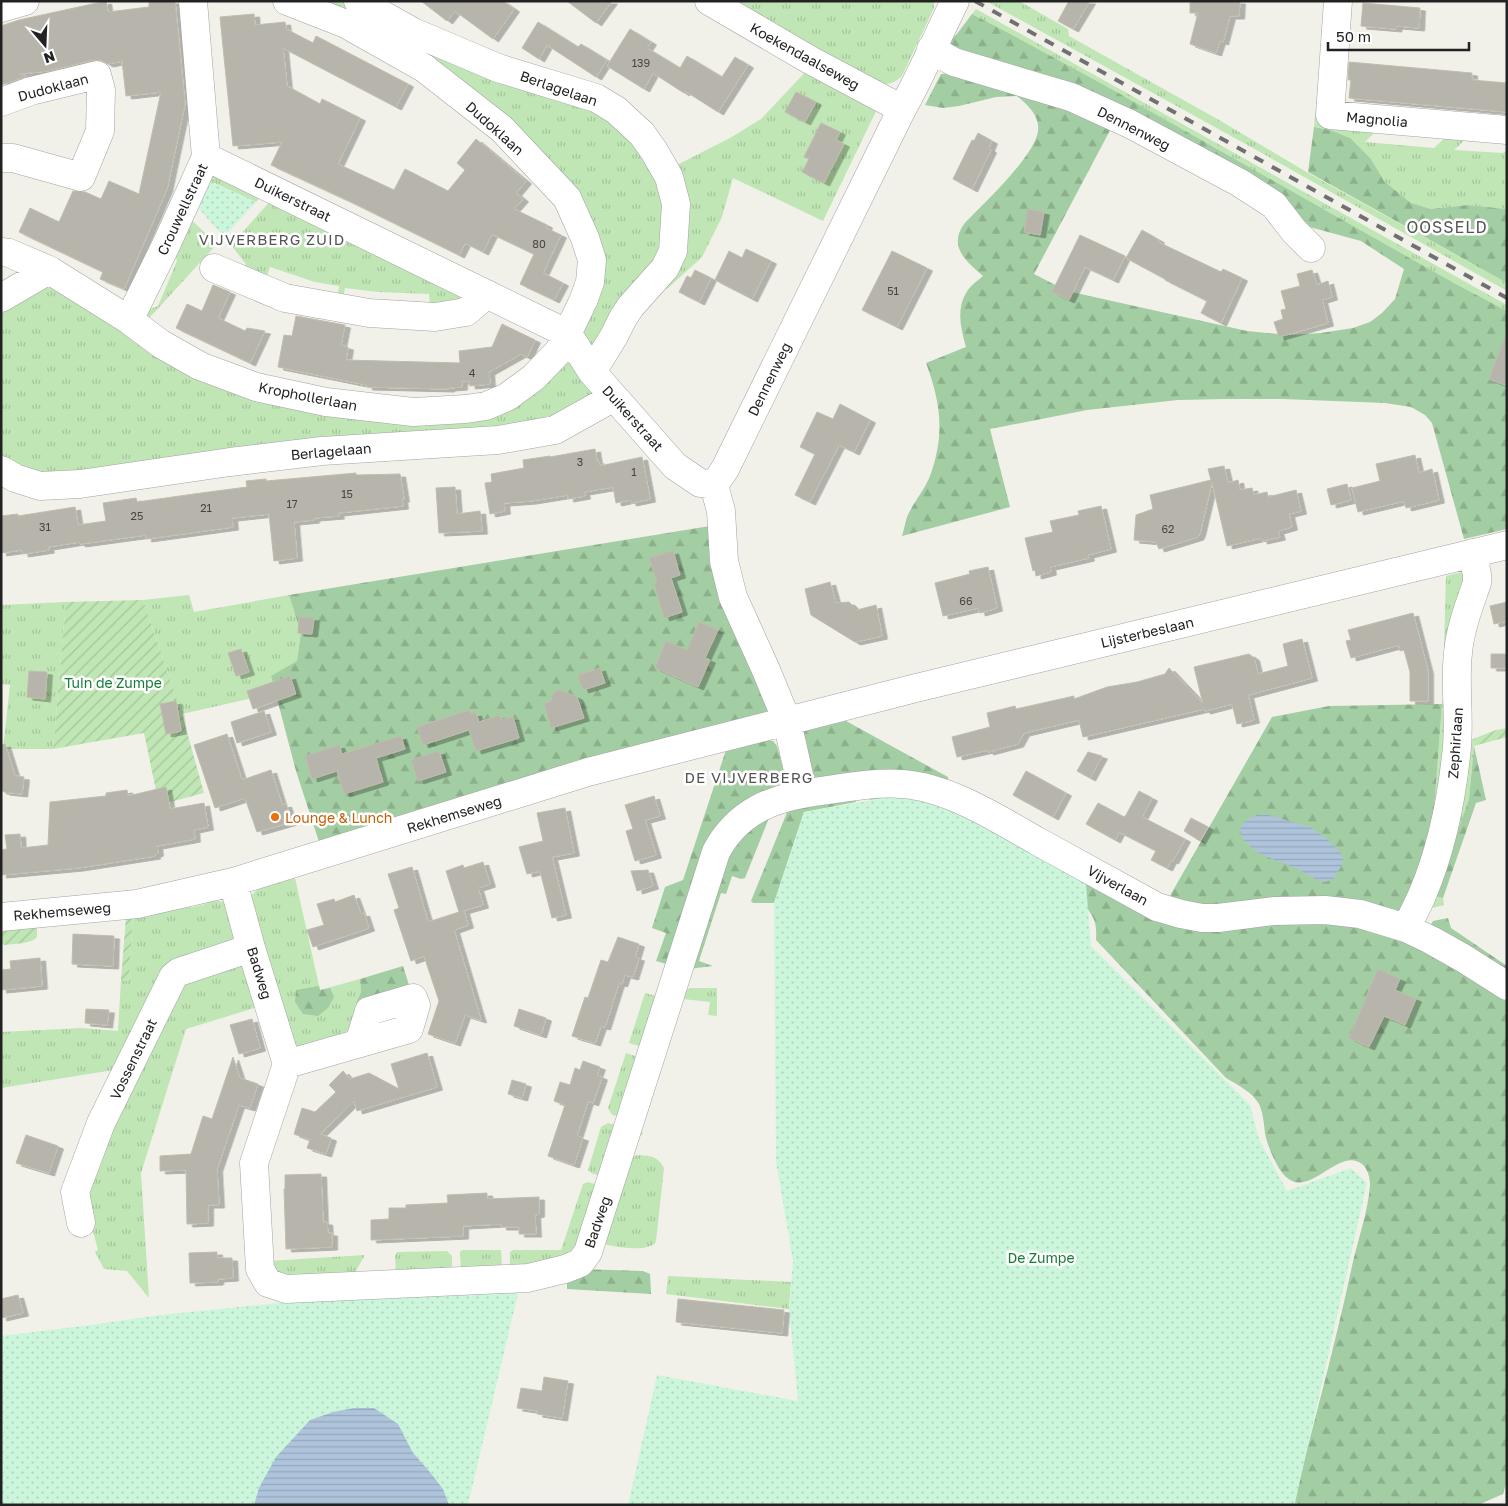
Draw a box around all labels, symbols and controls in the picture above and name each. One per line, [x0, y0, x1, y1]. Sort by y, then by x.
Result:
street label: Koekendaalseweg [747, 19, 863, 93]
north arrow [20, 20, 70, 70]
scale bar [1328, 20, 1469, 52]
text: 50 m [1336, 27, 1371, 45]
text: N [42, 48, 57, 68]
house number: 139 [632, 56, 650, 69]
street label: Berlagelaan [518, 67, 600, 109]
street label: Dudoklaan [16, 69, 90, 105]
street label: Dudoklaan [463, 98, 527, 158]
street label: Dennenweg [1095, 102, 1173, 154]
street label: Magnolia [1346, 108, 1408, 130]
street label: Crouwellstraat [153, 160, 211, 258]
street label: Duikerstraat [252, 173, 334, 225]
district label: OOSSELD [1406, 217, 1488, 237]
district label: VIJVERBERG ZUID [199, 230, 345, 248]
house number: 80 [532, 237, 546, 250]
house number: 51 [887, 284, 899, 297]
street label: Dennenweg [744, 339, 794, 419]
house number: 4 [469, 366, 476, 379]
street label: Krophollerlaan [257, 378, 359, 414]
street label: Duikerstraat [599, 382, 667, 454]
street label: Berlagelaan [290, 439, 372, 463]
house number: 3 [577, 455, 583, 468]
house number: 1 [631, 465, 637, 478]
house number: 15 [341, 487, 353, 500]
house number: 17 [286, 497, 298, 510]
house number: 21 [200, 501, 212, 514]
house number: 25 [131, 509, 143, 522]
house number: 31 [39, 520, 51, 533]
house number: 62 [1161, 522, 1175, 535]
house number: 66 [959, 594, 973, 607]
street label: Lijsterbeslaan [1099, 613, 1195, 651]
park label: Tuin de Zumpe [64, 674, 162, 691]
street label: Zephirlaan [1444, 707, 1466, 779]
district label: DE VIJVERBERG [685, 768, 813, 786]
street label: Rekhemseweg [405, 792, 503, 836]
place label: Lounge & Lunch [285, 809, 392, 826]
marker: Lounge & Lunch [269, 811, 281, 823]
street label: Vijverlaan [1085, 861, 1151, 909]
street label: Rekhemseweg [13, 898, 111, 924]
street label: Badweg [244, 945, 276, 1001]
street label: Vossenstraat [106, 1016, 160, 1102]
street label: Badweg [580, 1194, 614, 1250]
park label: De Zumpe [1007, 1249, 1075, 1266]

